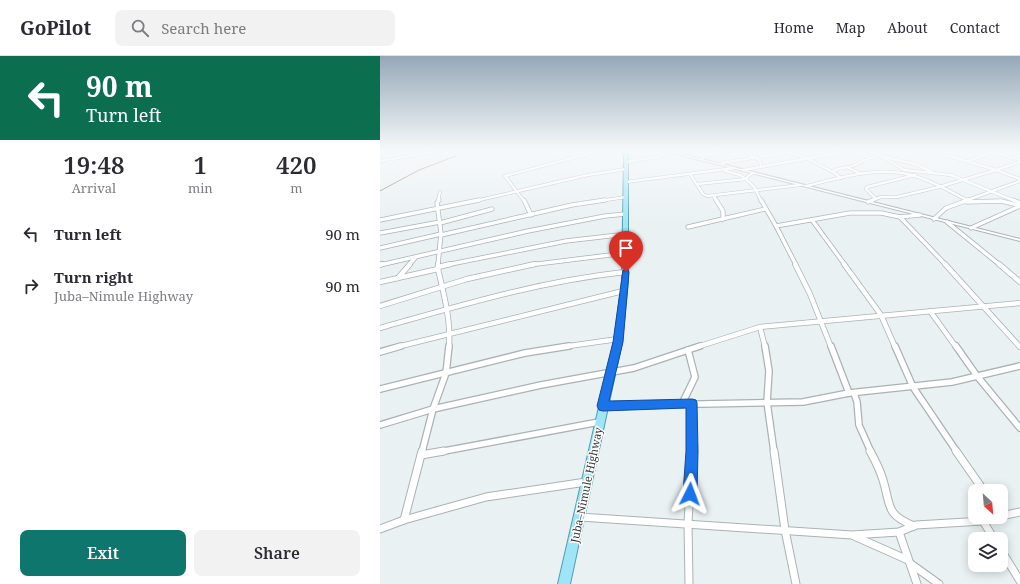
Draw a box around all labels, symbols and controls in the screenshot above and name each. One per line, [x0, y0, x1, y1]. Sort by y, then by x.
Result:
search box [115, 10, 395, 46]
text: GoPilot [20, 15, 91, 41]
icon: search [129, 17, 151, 39]
text: Search here [161, 18, 246, 38]
text: Home [774, 18, 814, 37]
text: Map [836, 18, 865, 37]
text: About [887, 18, 928, 37]
text: Contact [950, 18, 1000, 37]
text: 90 m [86, 67, 153, 105]
icon: left [20, 72, 72, 124]
text: Turn left [86, 103, 161, 127]
text: 19:48 [63, 148, 125, 181]
text: 1 [194, 148, 207, 181]
text: 420 [276, 148, 317, 181]
text: Arrival [72, 179, 116, 197]
text: min [188, 179, 213, 197]
text: m [290, 179, 302, 197]
icon: left [20, 223, 42, 245]
text: Turn left [54, 224, 122, 244]
text: 90 m [325, 224, 360, 244]
pin [609, 231, 643, 272]
icon: arrive [615, 237, 637, 259]
text: Turn right [54, 267, 133, 287]
icon: right [20, 275, 42, 297]
text: 90 m [325, 276, 360, 296]
text: Juba–Nimule Highway [54, 287, 193, 305]
street label: Juba–Nimule Highway [566, 425, 606, 545]
position arrow [669, 473, 711, 515]
north arrow [968, 484, 1008, 524]
map controls [968, 484, 1008, 572]
button: Exit [20, 530, 186, 576]
button: Share [194, 530, 360, 576]
button: layers [968, 532, 1008, 572]

